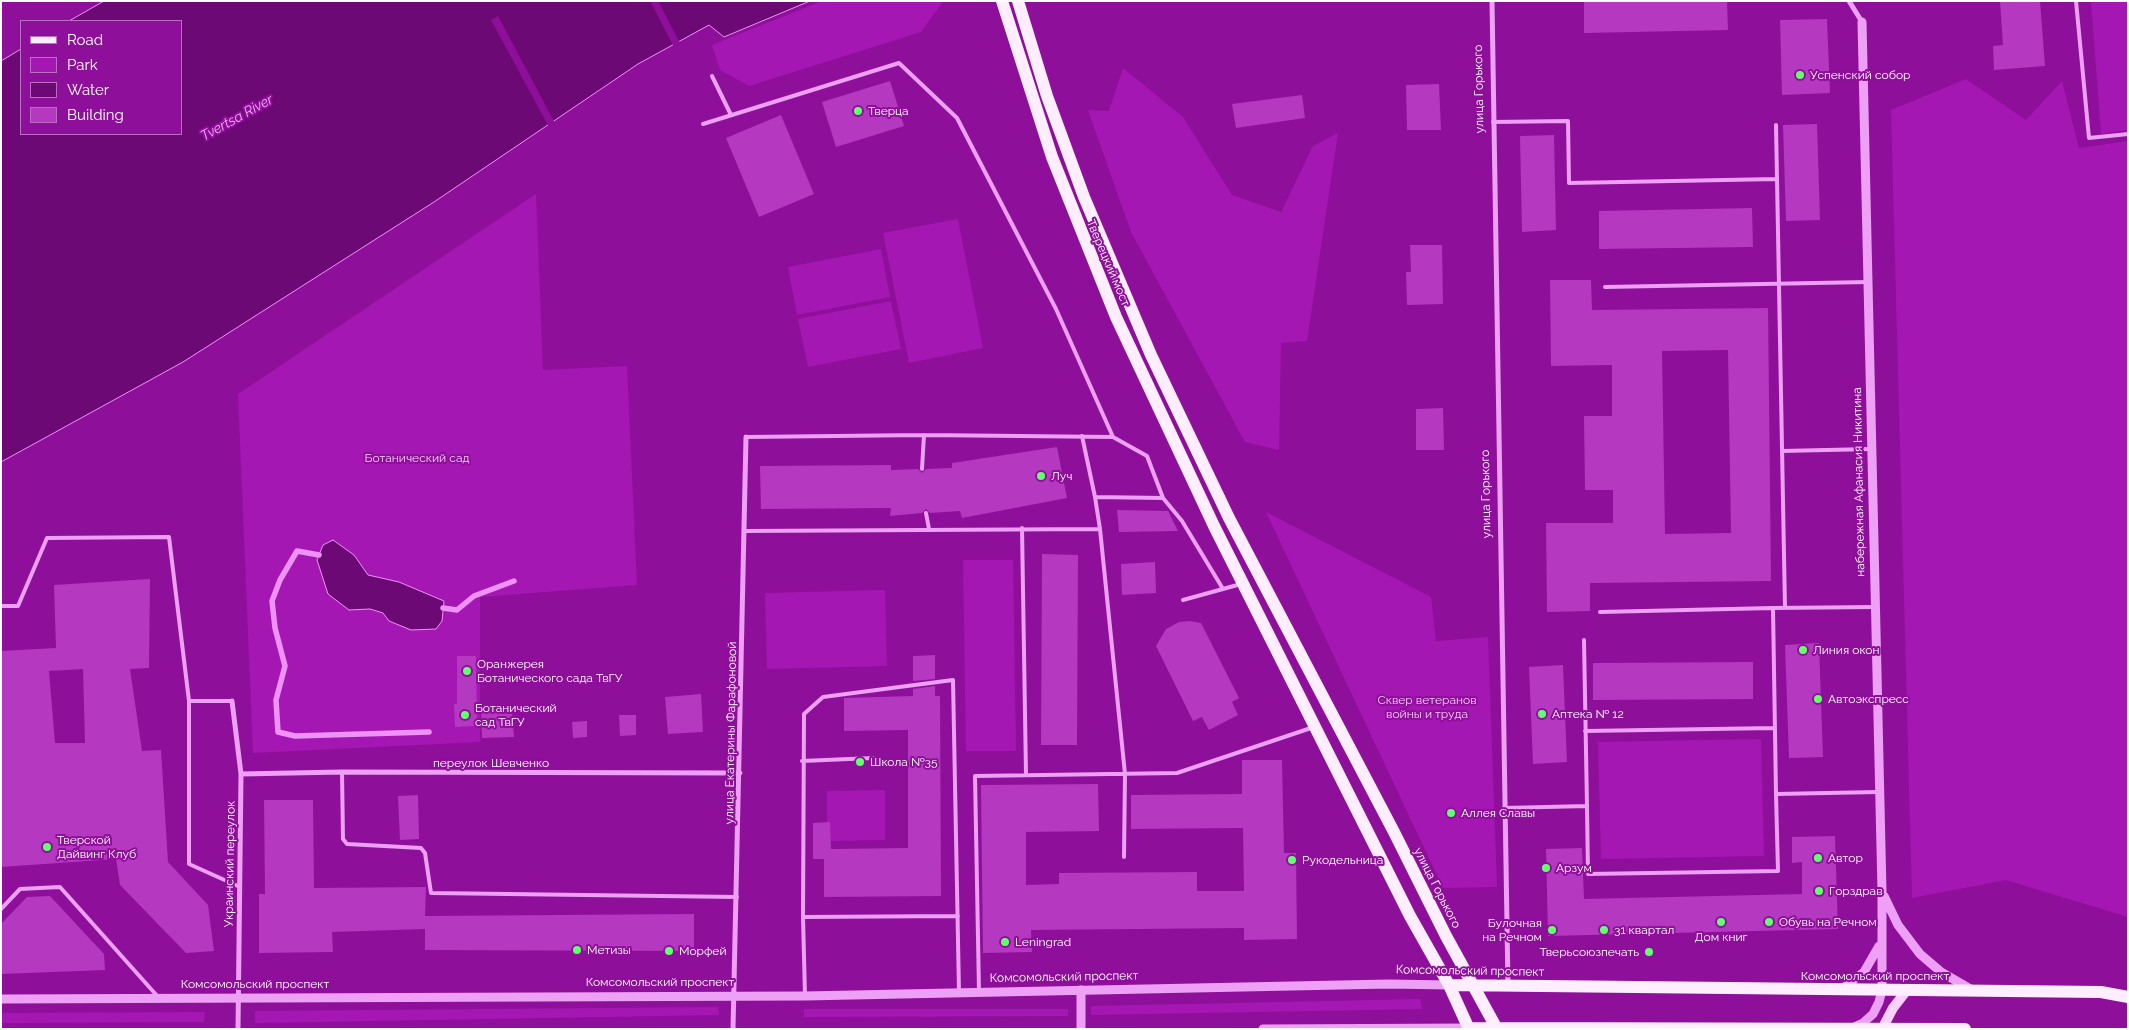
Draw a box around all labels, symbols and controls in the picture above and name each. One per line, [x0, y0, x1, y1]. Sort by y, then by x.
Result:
legend [20, 20, 182, 135]
text: Road [67, 31, 103, 49]
street label: улица Горького [1471, 45, 1487, 133]
text: Park [67, 56, 98, 74]
place label: Успенский собор [1810, 68, 1910, 82]
marker: Успенский собор [1794, 69, 1806, 81]
text: Water [67, 81, 109, 99]
water label: Tvertsa River [198, 91, 276, 145]
place label: Тверца [868, 104, 909, 118]
marker: Тверца [852, 105, 864, 117]
text: Building [67, 106, 124, 124]
street label: Тверецкий мост [1083, 218, 1133, 308]
street label: набережная Афанасия Никитина [1850, 387, 1868, 577]
street label: улица Горького [1478, 450, 1494, 538]
park label: Ботанический сад [365, 451, 469, 465]
place label: Луч [1051, 469, 1072, 483]
marker: Луч [1035, 470, 1047, 482]
street label: улица Екатерины Фарафоновой [722, 641, 740, 825]
place label: Линия окон [1813, 643, 1879, 657]
marker: Линия окон [1797, 644, 1809, 656]
place label: Оранжерея Ботанического сада ТвГУ [477, 657, 622, 685]
marker: Оранжерея Ботанического сада ТвГУ [461, 665, 473, 677]
place label: Автоэкспресс [1828, 692, 1909, 706]
park label: Сквер ветеранов войны и труда [1377, 693, 1477, 721]
marker: Автоэкспресс [1812, 693, 1824, 705]
place label: Ботанический сад ТвГУ [475, 701, 557, 729]
place label: Аптека № 12 [1552, 707, 1624, 721]
marker: Аптека № 12 [1536, 708, 1548, 720]
marker: Ботанический сад ТвГУ [459, 709, 471, 721]
place label: Школа №35 [870, 755, 938, 769]
street label: переулок Шевченко [433, 756, 549, 770]
marker: Школа №35 [854, 756, 866, 768]
street label: Украинский переулок [222, 801, 238, 927]
place label: Аллея Славы [1461, 806, 1535, 820]
marker: Аллея Славы [1445, 807, 1457, 819]
place label: Тверской Дайвинг Клуб [57, 833, 136, 861]
marker: Тверской Дайвинг Клуб [41, 841, 53, 853]
street label: улица Горького [1410, 845, 1464, 931]
place label: Автор [1828, 851, 1863, 865]
marker: Автор [1812, 852, 1824, 864]
place label: Рукодельница [1302, 853, 1383, 867]
marker: Рукодельница [1286, 854, 1298, 866]
place label: Арзум [1556, 861, 1592, 875]
marker: Арзум [1540, 862, 1552, 874]
place label: Горздрав [1829, 884, 1883, 898]
marker: Горздрав [1813, 885, 1825, 897]
place label: Обувь на Речном [1779, 915, 1877, 929]
place label: Булочная на Речном [1482, 916, 1542, 944]
marker: Дом книг [1715, 916, 1727, 928]
marker: Обувь на Речном [1763, 916, 1775, 928]
place label: 31 квартал [1614, 923, 1674, 937]
marker: Булочная на Речном [1546, 924, 1558, 936]
marker: 31 квартал [1598, 924, 1610, 936]
place label: Дом книг [1695, 930, 1747, 944]
place label: Leningrad [1015, 935, 1071, 949]
marker: Leningrad [999, 936, 1011, 948]
place label: Метизы [587, 943, 631, 957]
marker: Метизы [571, 944, 583, 956]
place label: Морфей [679, 944, 727, 958]
marker: Морфей [663, 945, 675, 957]
place label: Тверьсоюзпечать [1539, 945, 1639, 959]
marker: Тверьсоюзпечать [1643, 946, 1655, 958]
street label: Комсомольский проспект [1396, 963, 1544, 979]
street label: Комсомольский проспект [990, 969, 1138, 985]
street label: Комсомольский проспект [1801, 969, 1949, 983]
street label: Комсомольский проспект [586, 975, 734, 989]
street label: Комсомольский проспект [181, 977, 329, 991]

